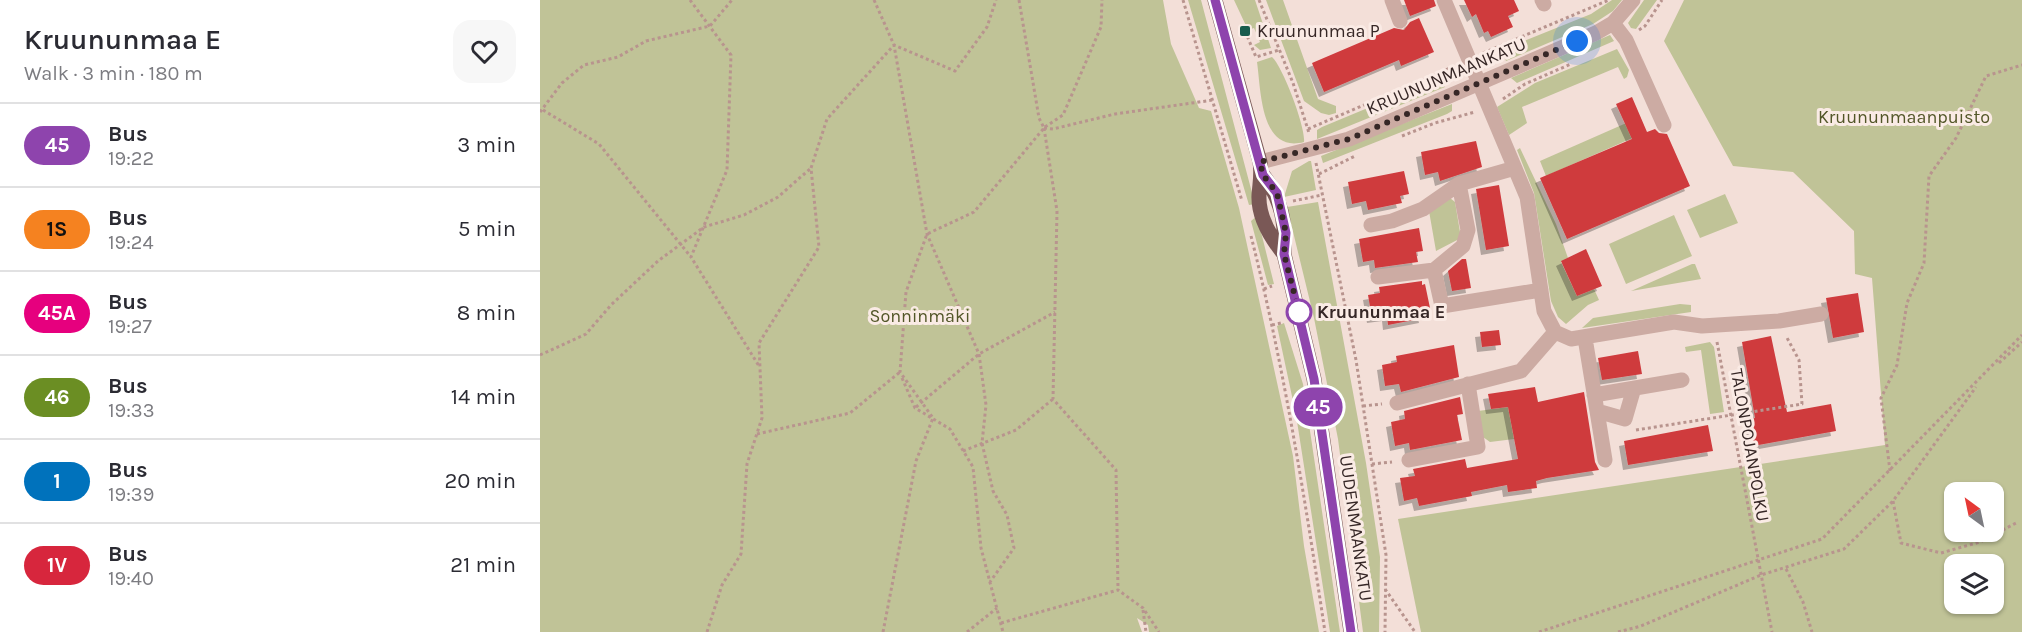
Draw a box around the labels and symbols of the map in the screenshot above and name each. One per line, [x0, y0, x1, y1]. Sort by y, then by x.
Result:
place label: Kruununmaa P [1257, 20, 1380, 42]
marker: Kruununmaa P [1238, 24, 1252, 38]
your location [1562, 26, 1592, 56]
street label: KRUUNUNMAANKATU [1363, 32, 1529, 120]
park label: Kruununmaanpuisto [1818, 106, 1990, 128]
marker: Kruununmaa E [1286, 299, 1312, 325]
place label: Kruununmaa E [1317, 301, 1445, 323]
park label: Sonninmäki [870, 305, 970, 327]
street label: TALONPOJANPOLKU [1726, 367, 1774, 523]
line badge: 45 [1291, 388, 1345, 426]
street label: UUDENMAANKATU [1335, 454, 1377, 602]
north arrow [1944, 482, 2004, 542]

